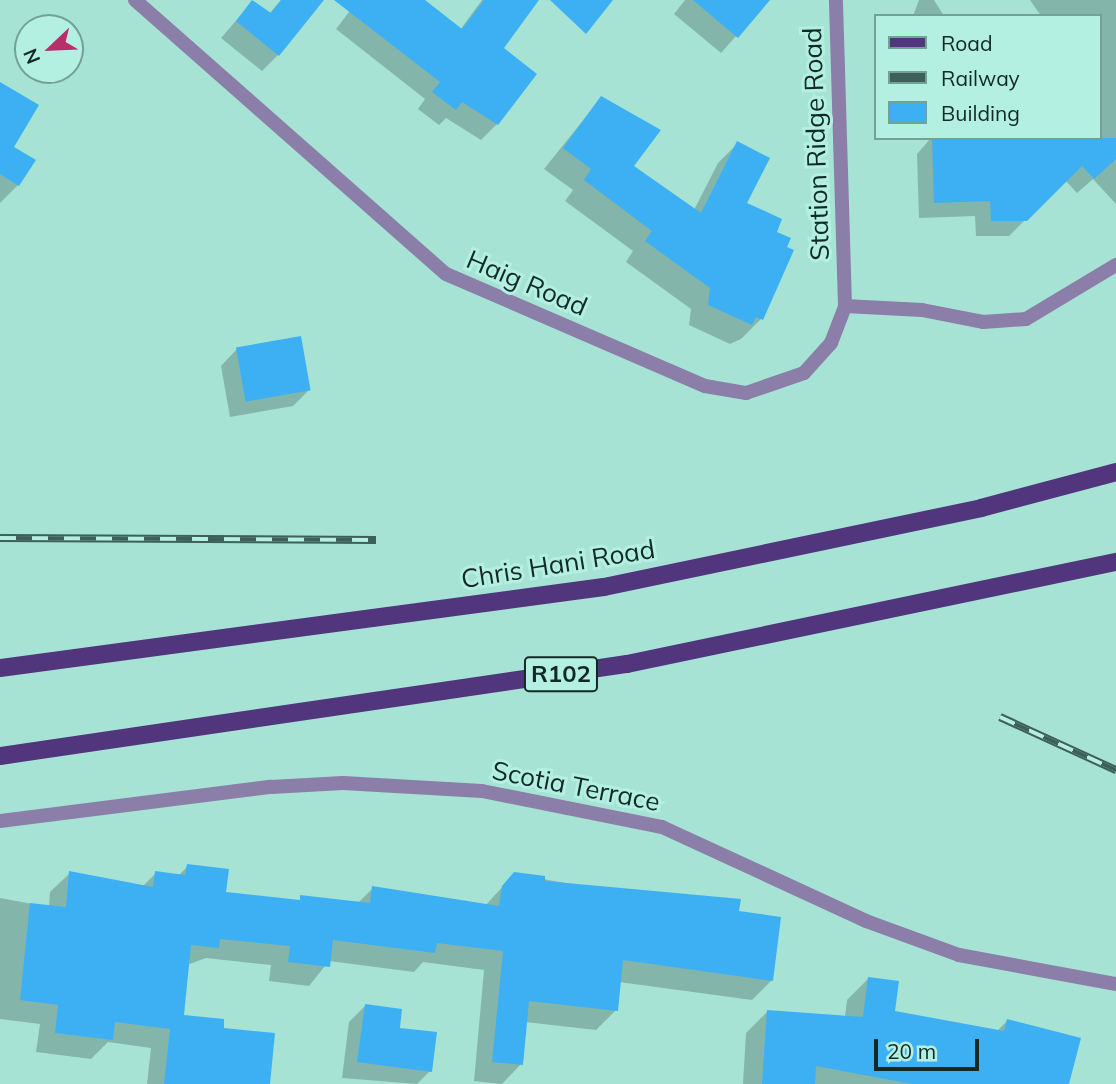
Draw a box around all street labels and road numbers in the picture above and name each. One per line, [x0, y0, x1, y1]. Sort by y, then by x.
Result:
street label: Station Ridge Road [796, 27, 836, 261]
street label: Haig Road [462, 244, 592, 322]
street label: Chris Hani Road [459, 533, 657, 595]
road number: R102 [522, 654, 600, 694]
street label: Scotia Terrace [490, 754, 662, 818]

